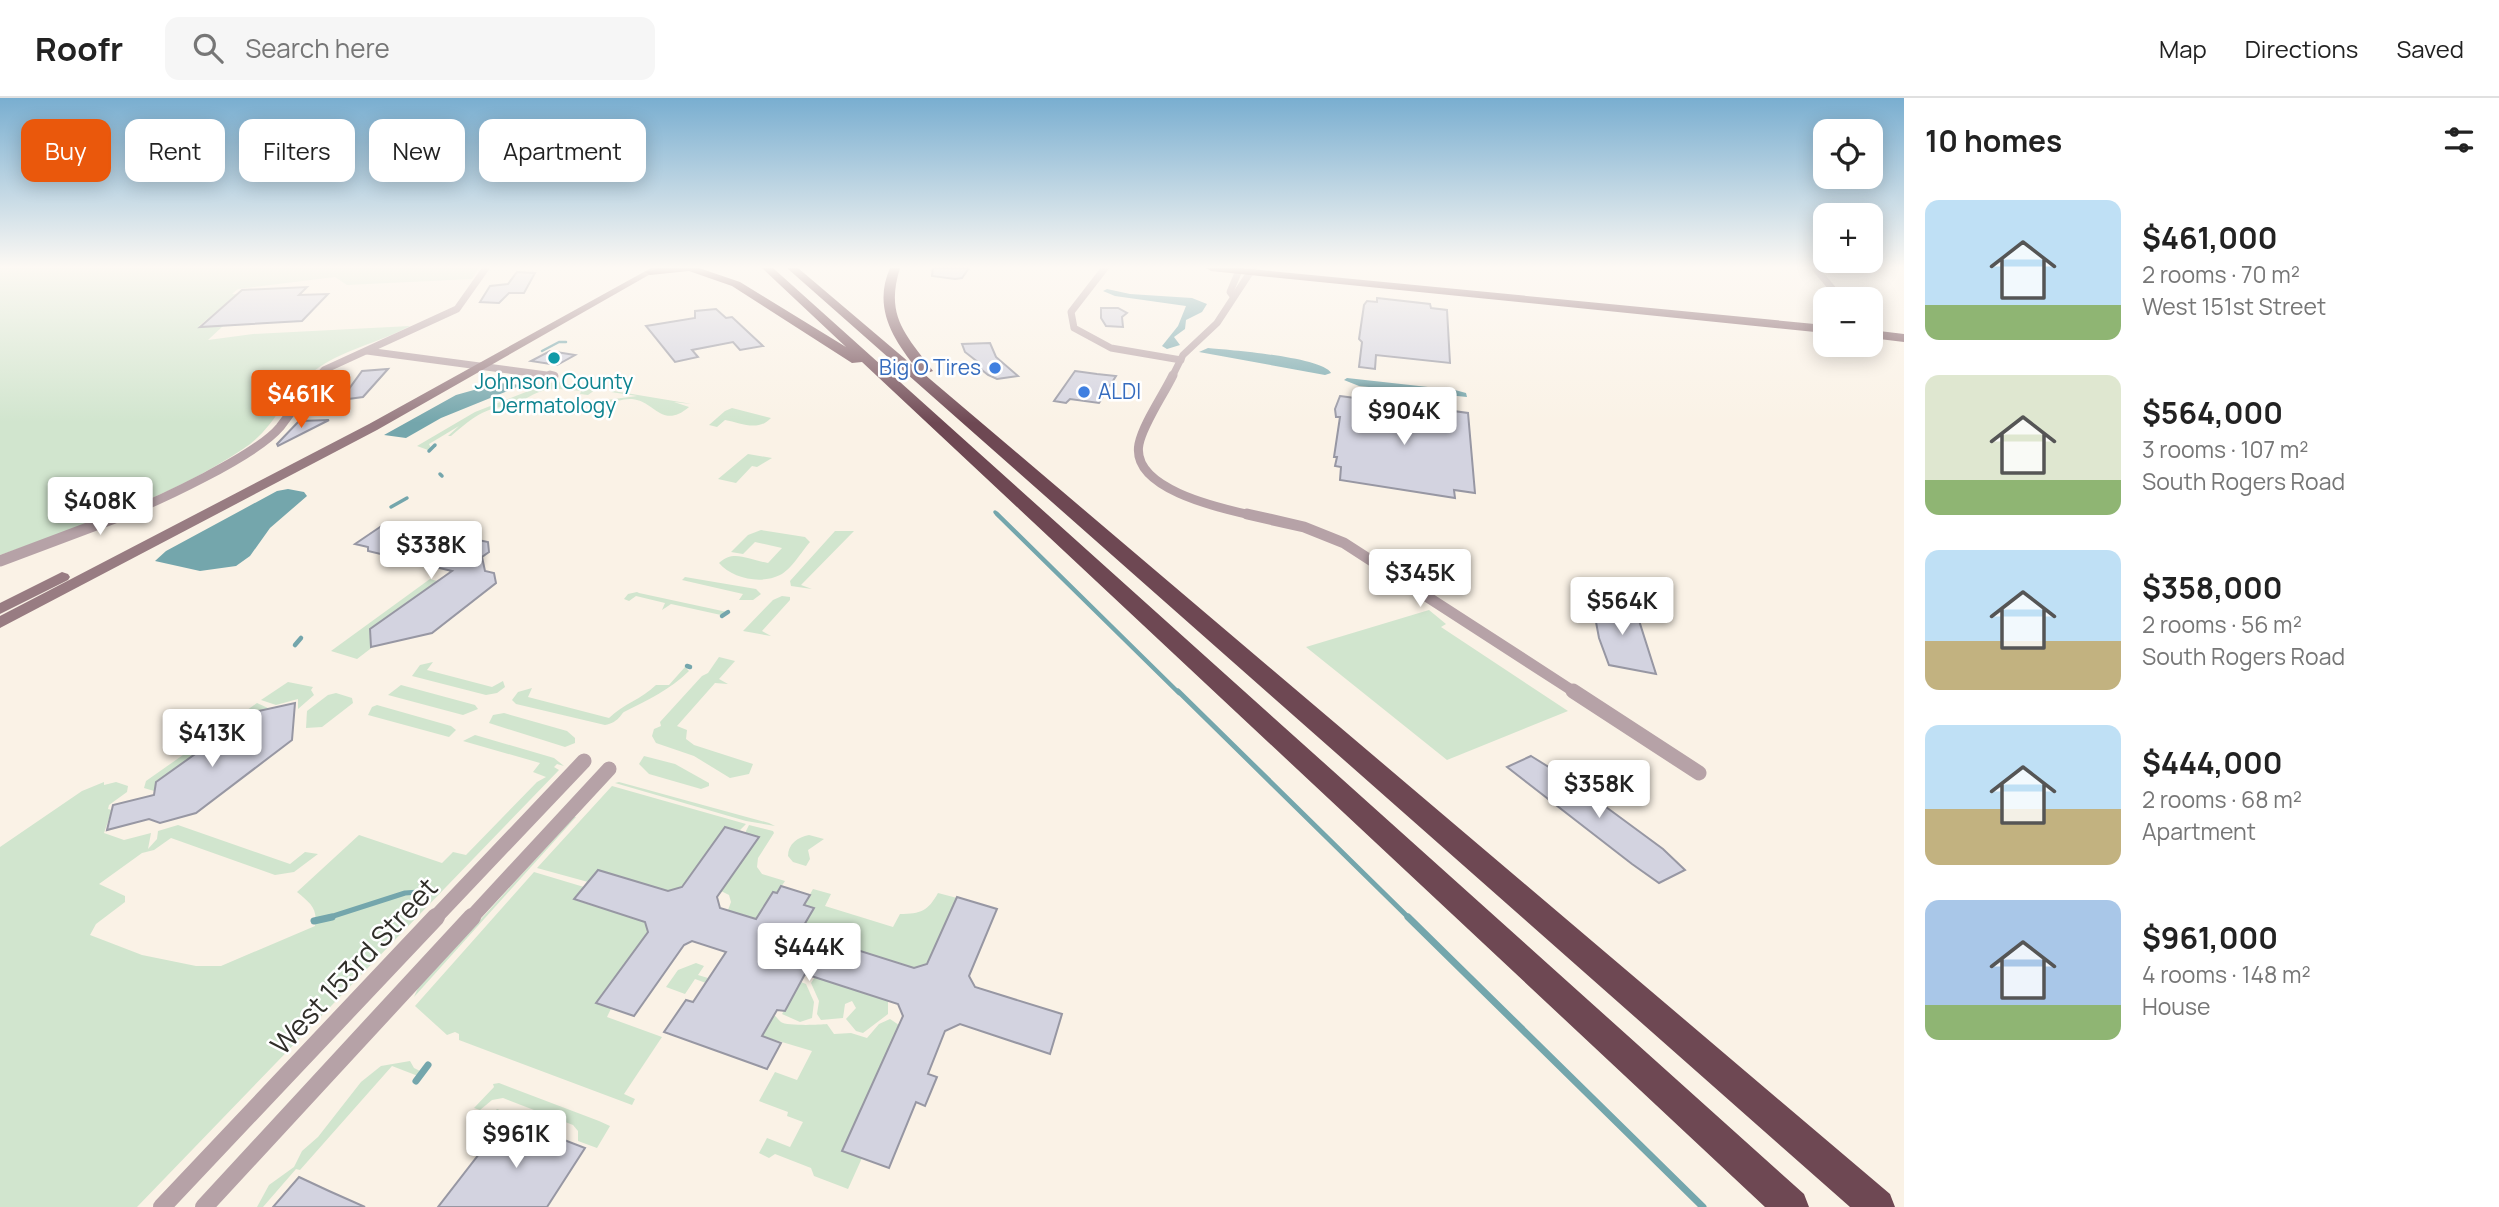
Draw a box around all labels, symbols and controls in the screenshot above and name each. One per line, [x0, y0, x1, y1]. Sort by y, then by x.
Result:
search box [165, 17, 655, 80]
text: Roofr [35, 26, 123, 71]
icon: search [189, 29, 227, 67]
text: Search here [245, 30, 390, 66]
text: Map [2159, 32, 2207, 65]
text: Directions [2245, 32, 2358, 65]
text: Saved [2396, 32, 2464, 65]
chip: Buy [21, 119, 111, 182]
chip: Rent [125, 119, 225, 182]
chip: Filters [239, 119, 355, 182]
chip: New [369, 119, 465, 182]
chip: Apartment [479, 119, 646, 182]
map controls [1813, 119, 1883, 357]
button: locate [1813, 119, 1883, 189]
text: 10 homes [1925, 120, 2062, 161]
icon: filters [2440, 121, 2478, 159]
button: + [1813, 203, 1883, 273]
text: $461,000 [2142, 217, 2278, 258]
icon: home [1981, 228, 2065, 312]
text: 2 rooms · 70 m² [2142, 258, 2300, 290]
button: − [1813, 287, 1883, 357]
text: West 151st Street [2142, 290, 2326, 322]
marker: Johnson County Dermatology [546, 350, 562, 366]
place label: Big O Tires [879, 353, 981, 381]
marker: Big O Tires [987, 360, 1003, 376]
place label: Johnson County Dermatology [475, 367, 633, 419]
pin: $461K [252, 370, 350, 430]
text: $461K [267, 377, 335, 409]
place label: ALDI [1098, 377, 1141, 405]
marker: ALDI [1076, 384, 1092, 400]
pin: $904K [1355, 388, 1453, 447]
text: $564,000 [2142, 392, 2283, 433]
text: $904K [1368, 394, 1440, 426]
icon: home [1981, 403, 2065, 487]
text: 3 rooms · 107 m² [2142, 433, 2308, 465]
text: South Rogers Road [2142, 465, 2345, 497]
pin: $408K [51, 478, 149, 537]
text: $408K [64, 484, 136, 516]
pin: $338K [382, 522, 480, 581]
text: $338K [396, 528, 466, 560]
pin: $345K [1371, 550, 1469, 609]
text: $345K [1385, 556, 1455, 588]
text: $358,000 [2142, 567, 2283, 608]
pin: $564K [1573, 578, 1671, 637]
icon: home [1981, 578, 2065, 662]
text: $564K [1586, 584, 1658, 616]
text: 2 rooms · 56 m² [2142, 608, 2302, 640]
text: South Rogers Road [2142, 640, 2345, 672]
pin: $413K [163, 710, 261, 769]
text: $413K [179, 716, 245, 748]
text: $444,000 [2142, 742, 2283, 783]
icon: home [1981, 753, 2065, 837]
pin: $358K [1550, 760, 1648, 820]
text: $358K [1564, 767, 1634, 799]
text: 2 rooms · 68 m² [2142, 783, 2302, 815]
text: Apartment [2142, 815, 2256, 847]
street label: West 153rd Street [261, 869, 445, 1062]
text: $961,000 [2142, 917, 2278, 958]
pin: $444K [760, 924, 858, 983]
icon: home [1981, 928, 2065, 1012]
text: $444K [774, 930, 844, 962]
text: 4 rooms · 148 m² [2142, 958, 2311, 990]
text: House [2142, 990, 2211, 1022]
pin: $961K [467, 1110, 565, 1170]
text: $961K [482, 1117, 550, 1149]

